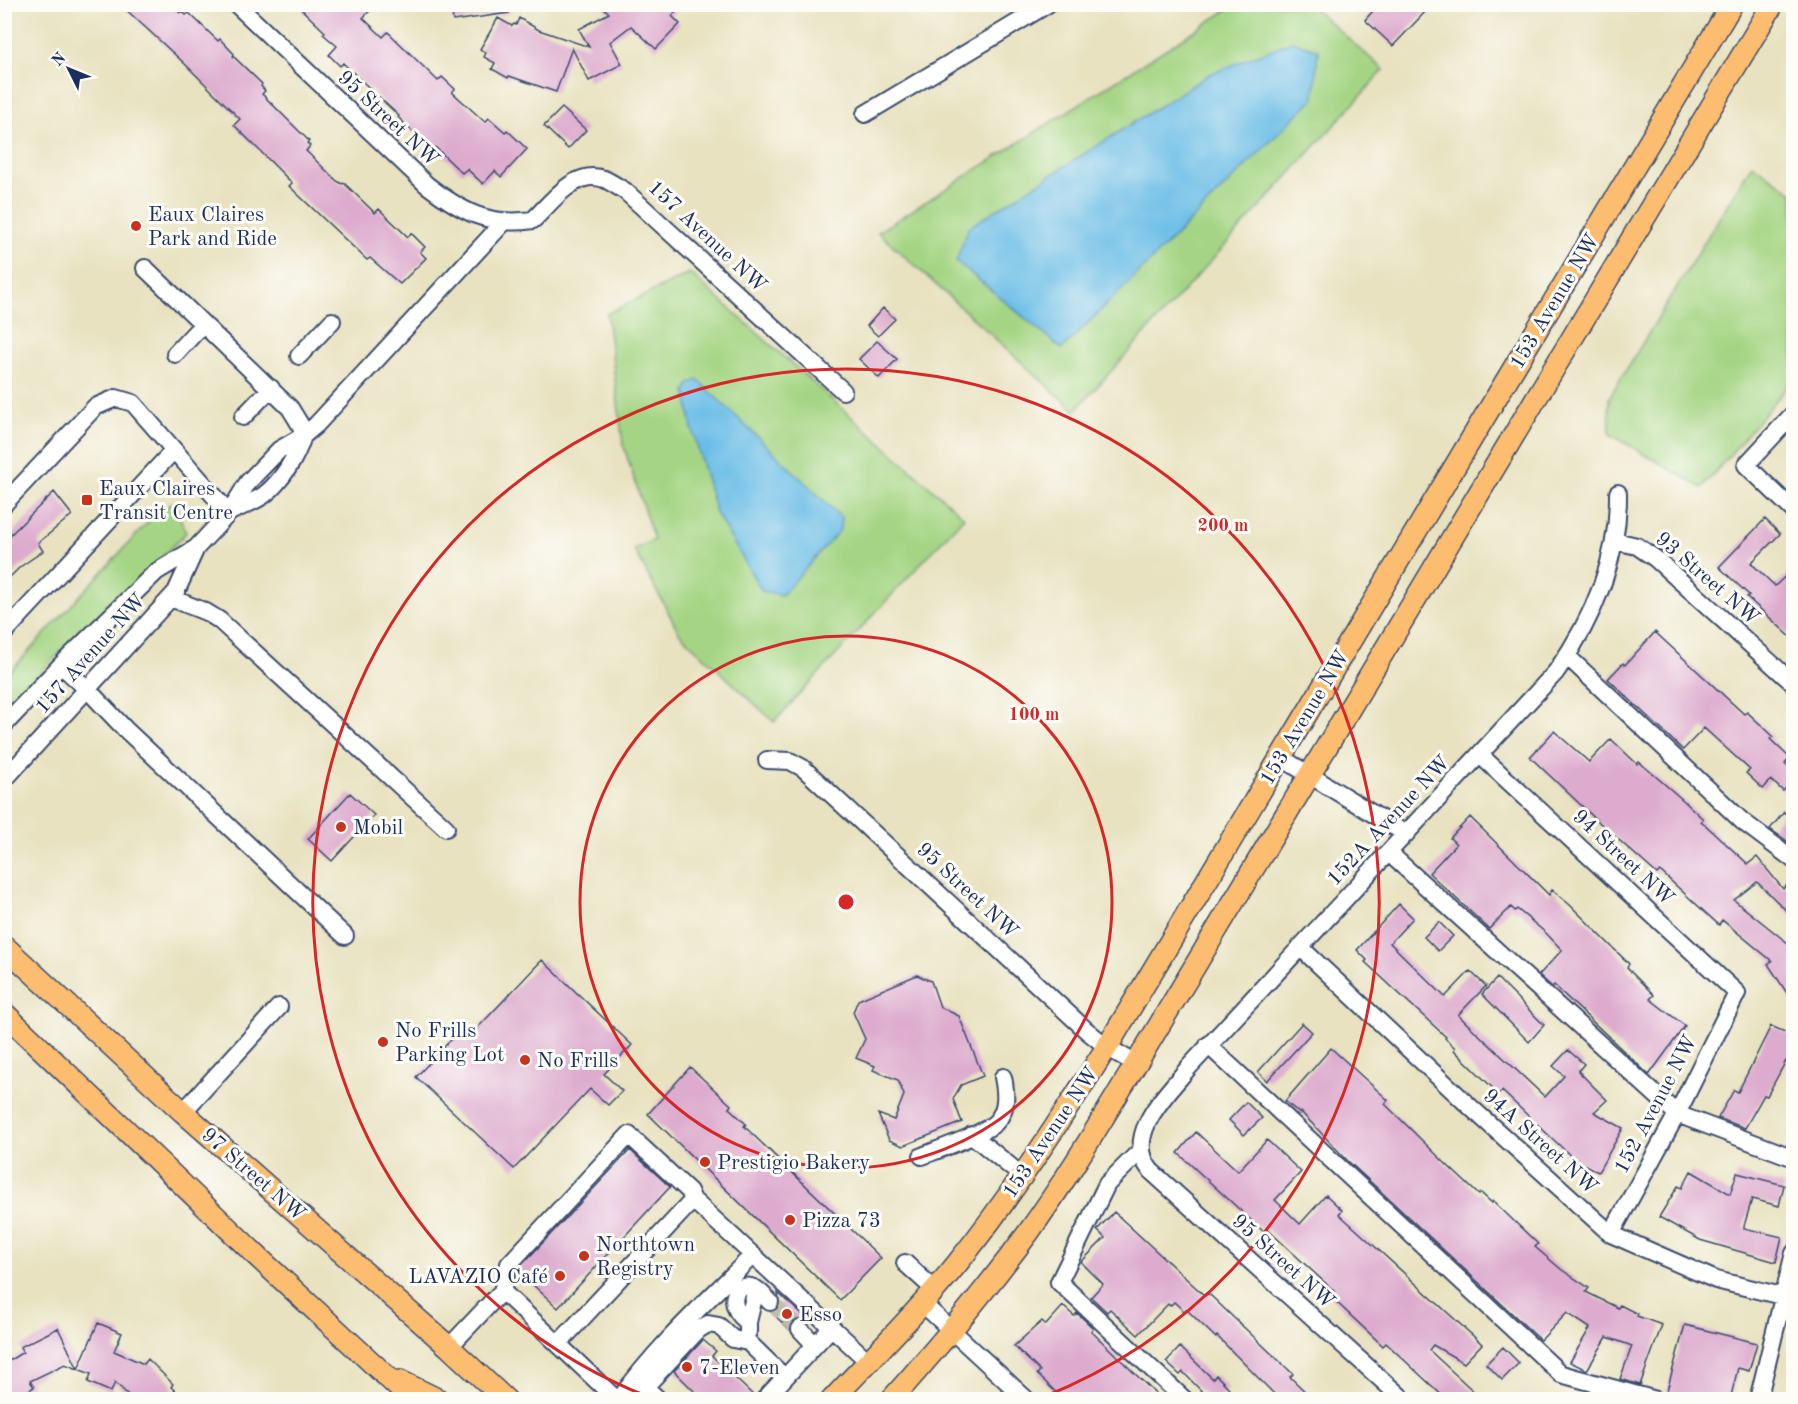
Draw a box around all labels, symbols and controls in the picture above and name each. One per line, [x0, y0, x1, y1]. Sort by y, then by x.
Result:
north arrow [39, 39, 99, 99]
text: N [49, 50, 70, 70]
street label: 95 Street NW [333, 67, 443, 171]
street label: 157 Avenue NW [644, 177, 770, 297]
place label: Eaux Claires Park and Ride [148, 205, 277, 250]
marker: Eaux Claires Park and Ride [129, 219, 143, 233]
street label: 153 Avenue NW [1507, 231, 1604, 373]
place label: Eaux Claires Transit Centre [99, 479, 233, 524]
marker: Eaux Claires Transit Centre [80, 493, 94, 507]
text: 200 m [1198, 517, 1248, 535]
street label: 93 Street NW [1651, 528, 1763, 630]
street label: 157 Avenue NW [32, 590, 150, 718]
street label: 153 Avenue NW [1257, 647, 1354, 789]
text: 100 m [1009, 706, 1059, 724]
street label: 152A Avenue NW [1324, 752, 1455, 890]
street label: 94 Street NW [1568, 806, 1678, 910]
place label: Mobil [353, 818, 403, 839]
marker: Mobil [334, 820, 348, 834]
street label: 95 Street NW [912, 839, 1022, 943]
centre of rings [836, 892, 856, 912]
place label: No Frills Parking Lot [395, 1021, 504, 1066]
street label: 152 Avenue NW [1611, 1032, 1702, 1177]
marker: No Frills Parking Lot [376, 1035, 390, 1049]
place label: No Frills [537, 1051, 618, 1072]
marker: No Frills [518, 1053, 532, 1067]
street label: 153 Avenue NW [1000, 1063, 1103, 1202]
street label: 94A Street NW [1479, 1085, 1601, 1199]
street label: 97 Street NW [197, 1124, 309, 1226]
place label: Prestigio Bakery [717, 1153, 870, 1174]
marker: Prestigio Bakery [698, 1155, 712, 1169]
place label: Pizza 73 [802, 1211, 881, 1232]
street label: 95 Street NW [1228, 1211, 1338, 1314]
marker: Pizza 73 [783, 1213, 797, 1227]
place label: Northtown Registry [596, 1235, 695, 1280]
marker: Northtown Registry [577, 1249, 591, 1263]
place label: LAVAZIO Café [409, 1267, 548, 1288]
marker: LAVAZIO Café [553, 1269, 567, 1283]
place label: Esso [799, 1305, 842, 1326]
marker: Esso [780, 1307, 794, 1321]
place label: 7-Eleven [699, 1358, 780, 1379]
marker: 7-Eleven [680, 1360, 694, 1374]

